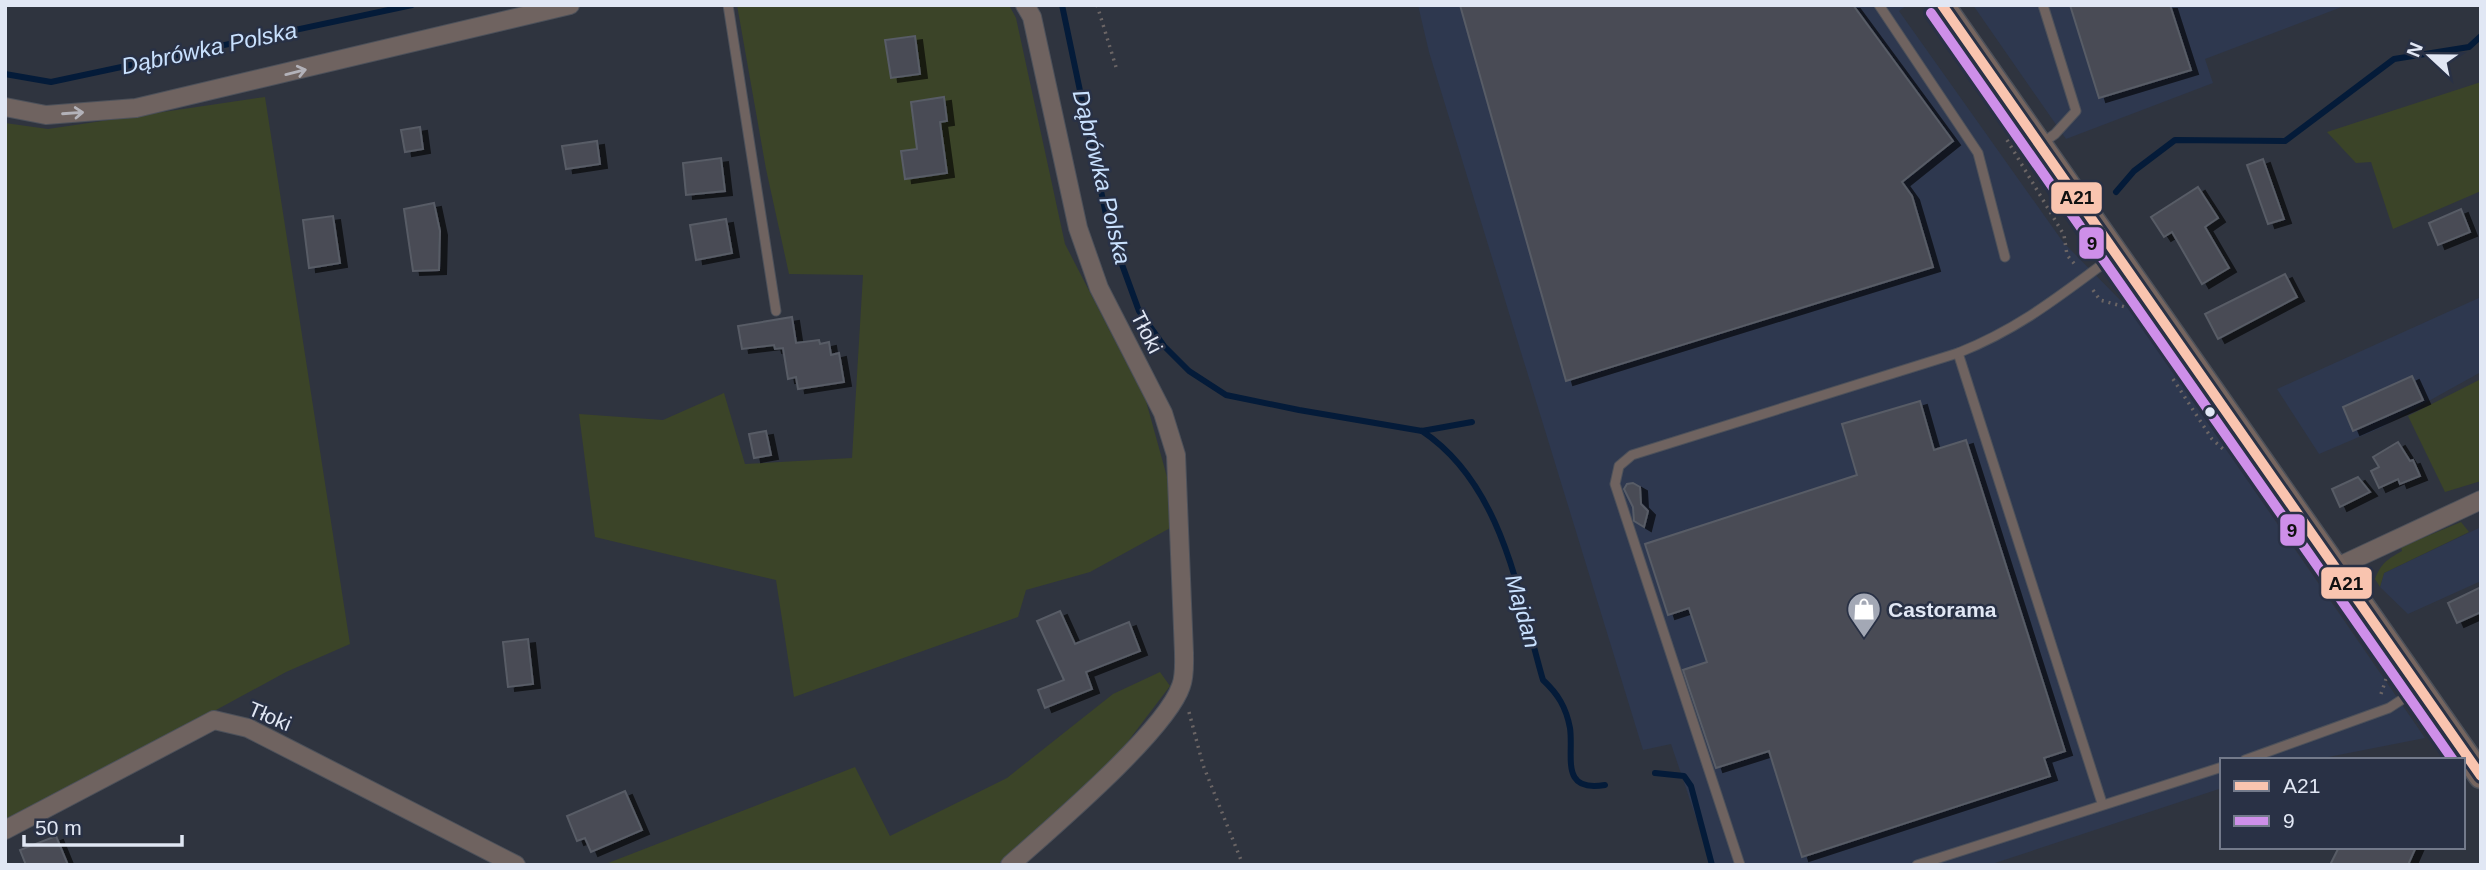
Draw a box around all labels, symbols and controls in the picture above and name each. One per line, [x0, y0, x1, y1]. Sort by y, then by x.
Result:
water label: Dąbrówka Polska [119, 17, 299, 79]
north arrow [2395, 21, 2465, 91]
text: N [2402, 40, 2427, 60]
one-way arrow [284, 65, 307, 78]
water label: Dąbrówka Polska [1068, 87, 1136, 267]
one-way arrow [61, 106, 83, 119]
line badge: A21 [2050, 181, 2103, 215]
text: A21 [2060, 187, 2095, 208]
line badge: 9 [2078, 226, 2105, 260]
text: 9 [2087, 233, 2097, 254]
street label: Tłoki [1127, 307, 1167, 357]
unlabelled marker [2203, 405, 2217, 419]
line badge: 9 [2279, 513, 2306, 547]
text: 9 [2287, 520, 2297, 541]
line badge: A21 [2320, 566, 2373, 600]
water label: Majdan [1500, 571, 1546, 651]
text: A21 [2329, 573, 2364, 594]
shop icon: Castorama [1845, 590, 1883, 639]
place label: Castorama [1888, 598, 1997, 621]
street label: Tłoki [245, 697, 295, 735]
legend [2220, 758, 2465, 849]
text: A21 [2283, 774, 2320, 797]
scale bar [24, 804, 182, 848]
text: 9 [2283, 809, 2295, 832]
text: 50 m [35, 816, 82, 839]

